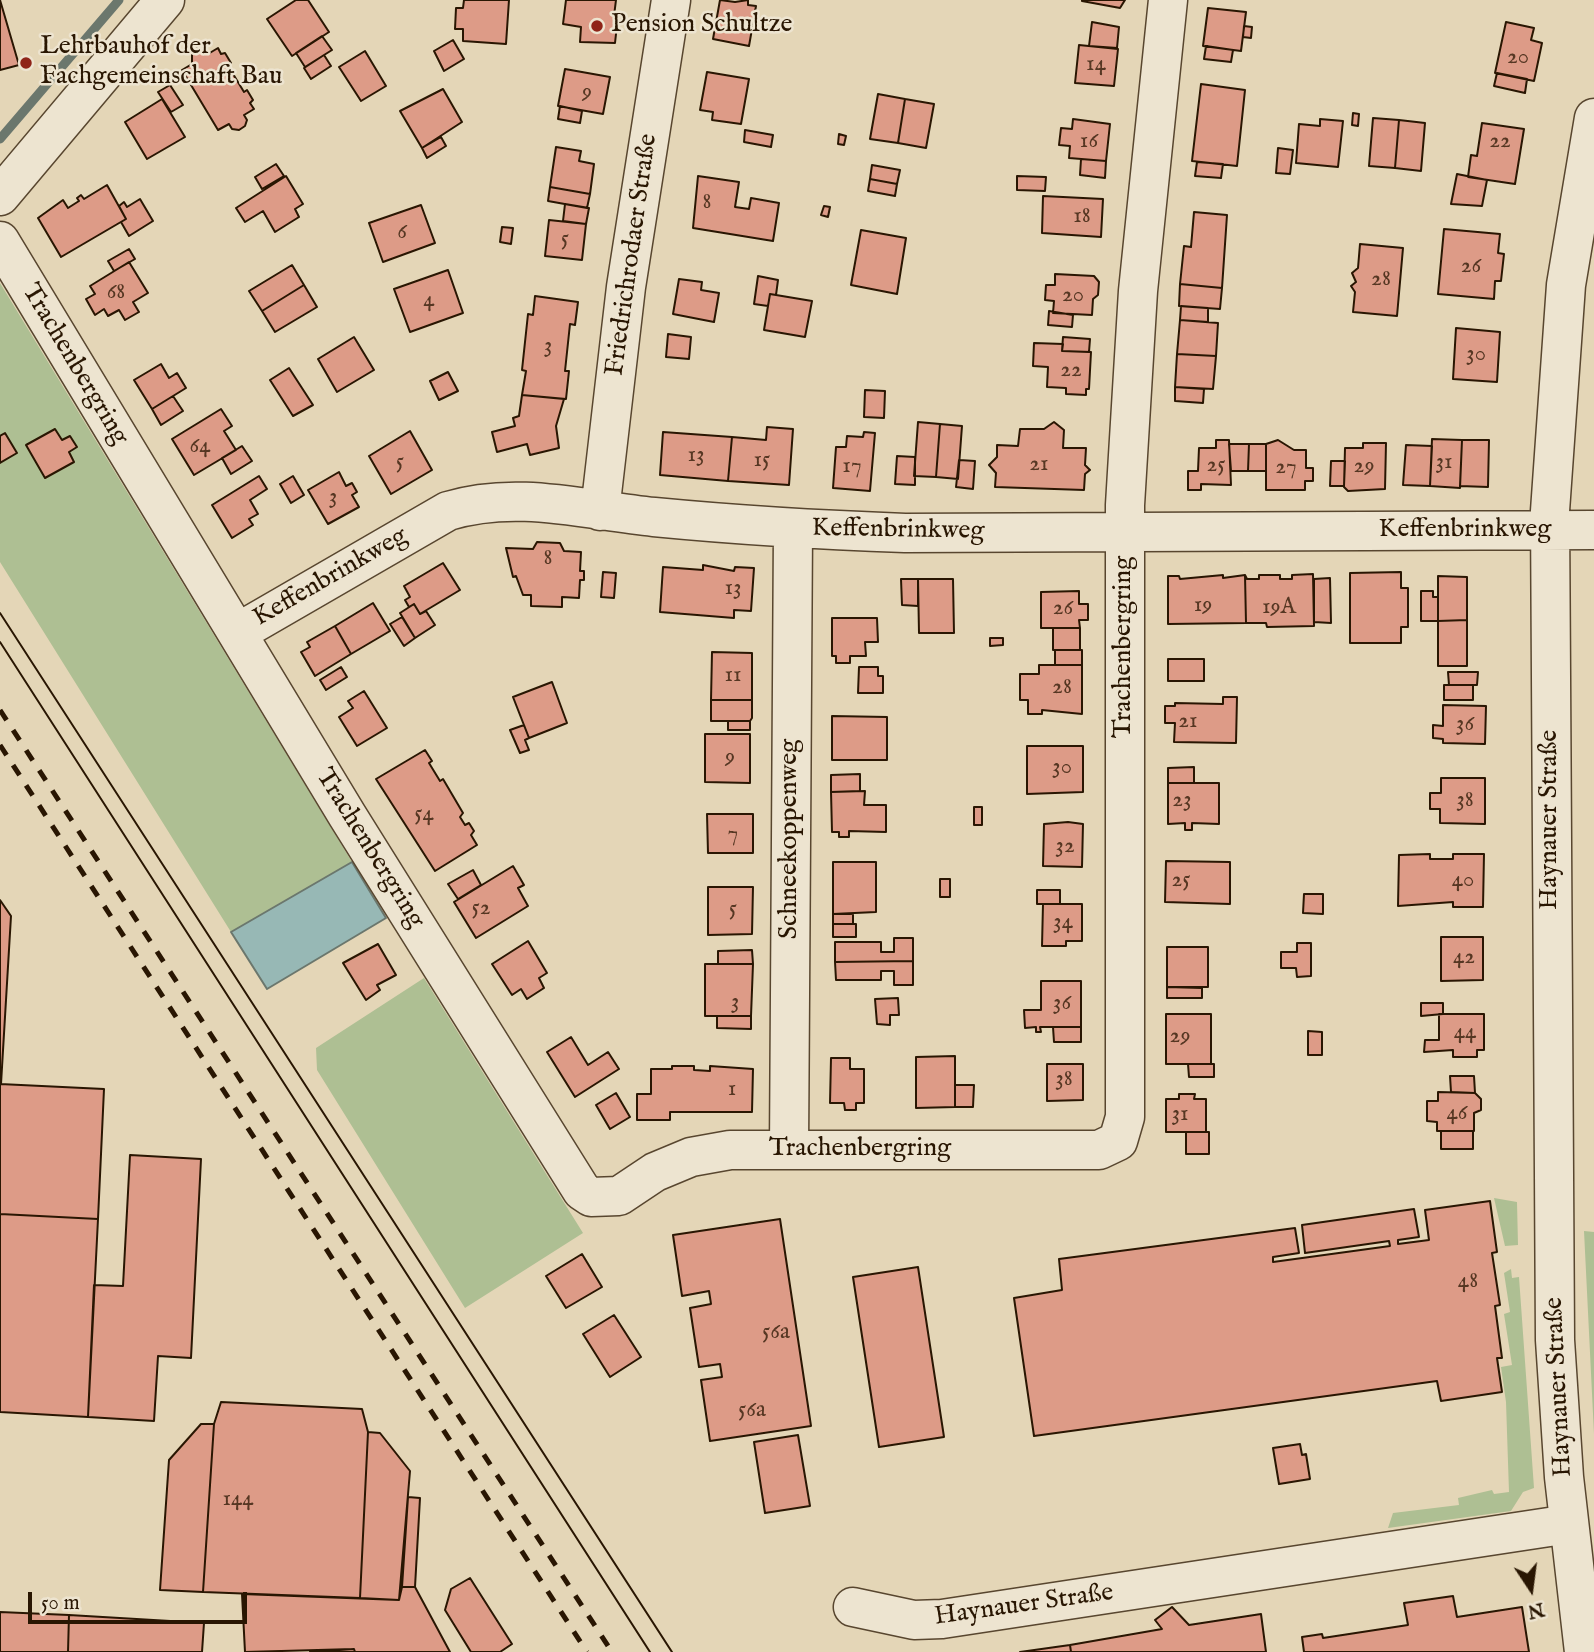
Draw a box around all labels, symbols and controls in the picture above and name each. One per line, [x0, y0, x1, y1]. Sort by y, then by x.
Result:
place label: Pension Schultze [611, 10, 793, 42]
marker: Pension Schultze [589, 18, 605, 34]
place label: Lehrbauhof der Fachgemeinschaft Bau [40, 32, 282, 94]
house number: 20 [1507, 44, 1529, 72]
house number: 14 [1086, 51, 1106, 79]
marker: Lehrbauhof der Fachgemeinschaft Bau [18, 55, 34, 71]
house number: 9 [582, 79, 592, 107]
house number: 16 [1080, 128, 1098, 156]
house number: 22 [1489, 128, 1511, 156]
street label: Friedrichrodaer Straße [601, 132, 665, 378]
house number: 8 [702, 189, 712, 217]
house number: 18 [1073, 203, 1091, 231]
house number: 6 [397, 219, 407, 247]
house number: 5 [561, 226, 569, 254]
house number: 26 [1461, 253, 1481, 281]
house number: 28 [1371, 266, 1391, 294]
street label: Trachenbergring [14, 279, 134, 451]
house number: 68 [107, 279, 125, 307]
house number: 20 [1062, 282, 1084, 310]
house number: 4 [423, 287, 435, 315]
house number: 3 [544, 333, 552, 361]
house number: 30 [1466, 341, 1486, 369]
house number: 22 [1060, 357, 1082, 385]
house number: 64 [190, 433, 210, 461]
house number: 13 [687, 442, 705, 470]
house number: 15 [754, 447, 770, 475]
house number: 5 [396, 449, 404, 477]
house number: 31 [1435, 449, 1453, 477]
house number: 21 [1029, 451, 1049, 479]
house number: 25 [1206, 452, 1226, 480]
house number: 17 [842, 453, 862, 481]
house number: 29 [1354, 453, 1374, 481]
house number: 27 [1275, 454, 1297, 482]
house number: 3 [329, 484, 337, 512]
street label: Keffenbrinkweg [811, 514, 985, 548]
street label: Keffenbrinkweg [1379, 515, 1551, 547]
street label: Keffenbrinkweg [248, 521, 414, 635]
house number: 8 [543, 545, 553, 573]
street label: Trachenbergring [1109, 556, 1141, 738]
house number: 13 [724, 575, 742, 603]
house number: 19 [1194, 592, 1212, 620]
house number: 19A [1262, 594, 1296, 622]
house number: 26 [1053, 595, 1073, 623]
house number: 11 [724, 662, 742, 690]
house number: 28 [1052, 674, 1072, 702]
house number: 21 [1178, 708, 1198, 736]
house number: 36 [1456, 711, 1474, 739]
street label: Haynauer Straße [1535, 730, 1567, 910]
street label: Schneekoppenweg [775, 739, 807, 939]
house number: 9 [725, 744, 735, 772]
house number: 30 [1052, 754, 1072, 782]
street label: Trachenbergring [307, 763, 431, 935]
house number: 23 [1172, 787, 1192, 815]
house number: 38 [1456, 787, 1474, 815]
house number: 54 [414, 801, 434, 829]
house number: 7 [728, 821, 738, 849]
house number: 32 [1055, 833, 1075, 861]
house number: 25 [1171, 867, 1191, 895]
house number: 40 [1452, 867, 1474, 895]
house number: 52 [471, 895, 491, 923]
house number: 5 [729, 896, 737, 924]
house number: 34 [1053, 909, 1073, 937]
house number: 42 [1453, 944, 1475, 972]
house number: 3 [731, 989, 739, 1017]
house number: 36 [1053, 990, 1071, 1018]
house number: 44 [1454, 1019, 1476, 1047]
house number: 29 [1170, 1023, 1190, 1051]
house number: 38 [1055, 1066, 1073, 1094]
house number: 1 [728, 1076, 736, 1104]
house number: 46 [1447, 1100, 1467, 1128]
house number: 31 [1171, 1101, 1189, 1129]
street label: Trachenbergring [769, 1134, 951, 1166]
house number: 48 [1458, 1268, 1478, 1296]
street label: Haynauer Straße [1540, 1296, 1580, 1478]
house number: 56a [762, 1319, 790, 1347]
house number: 56a [738, 1397, 766, 1425]
house number: 144 [222, 1486, 254, 1514]
north arrow [1496, 1554, 1566, 1624]
scale bar [32, 1578, 250, 1622]
street label: Haynauer Straße [933, 1578, 1115, 1634]
text: 50 m [41, 1590, 80, 1617]
text: N [1525, 1596, 1546, 1623]

